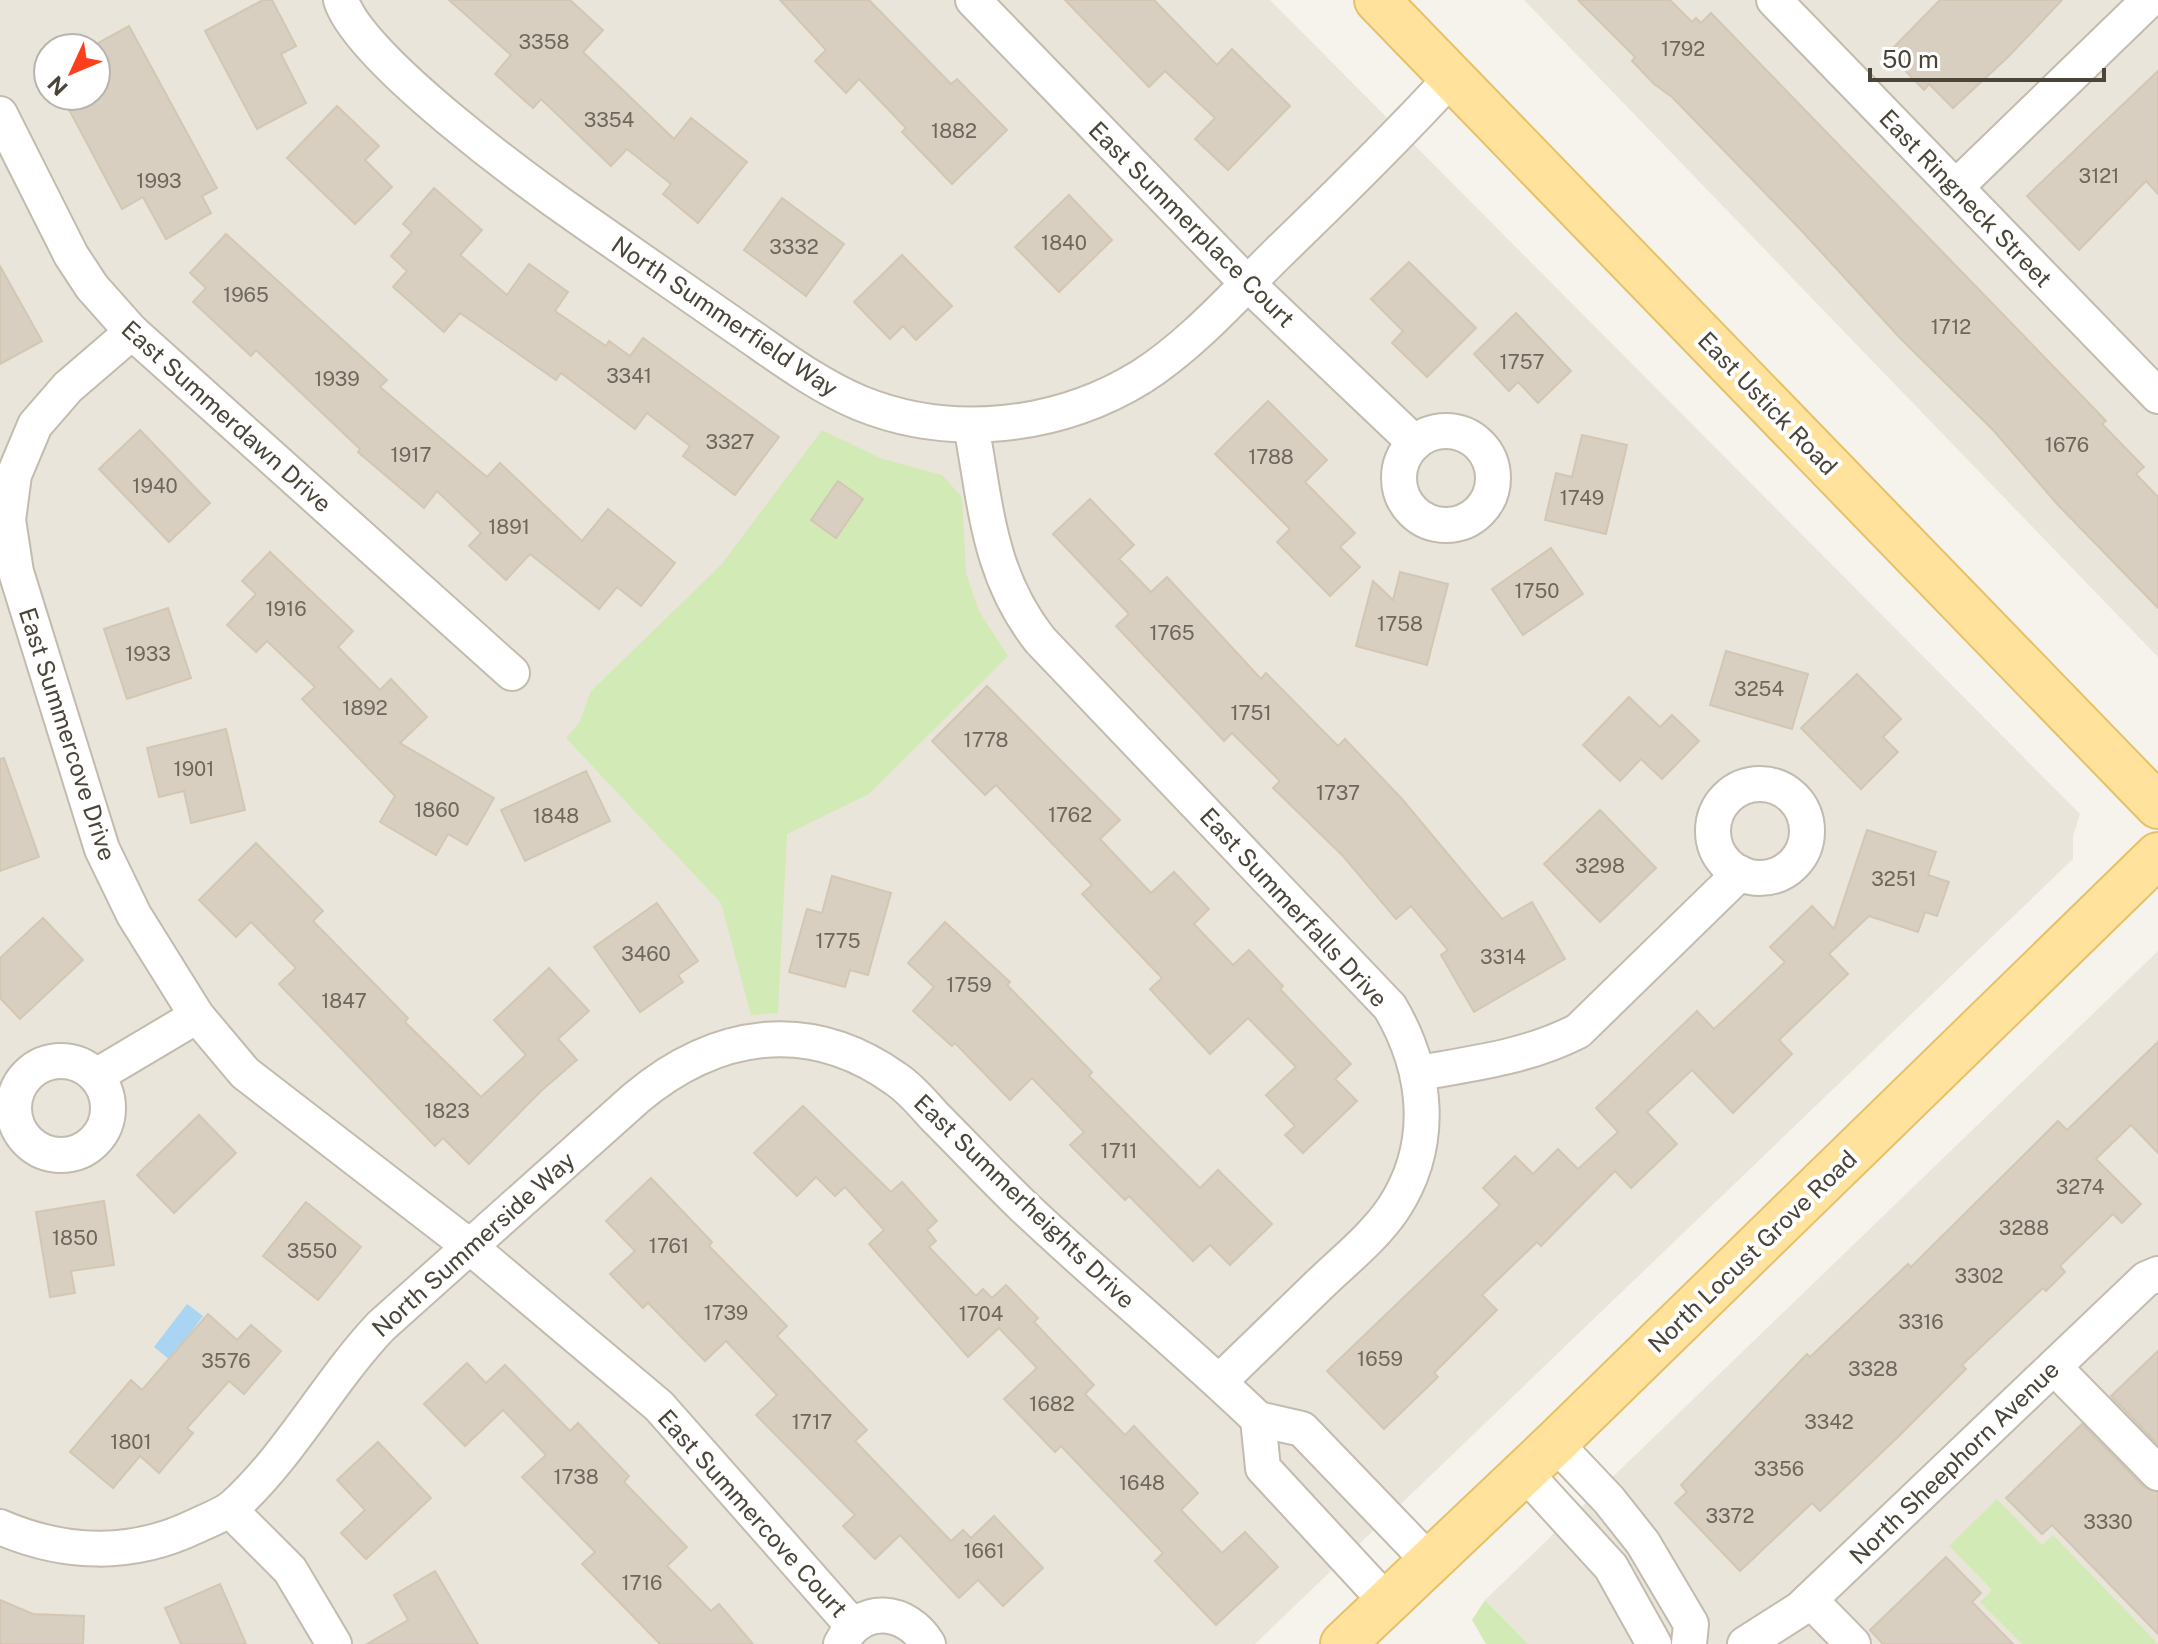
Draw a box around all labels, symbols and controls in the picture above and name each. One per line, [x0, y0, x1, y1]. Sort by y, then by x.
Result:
house number: 3358 [519, 30, 569, 54]
north arrow [32, 32, 112, 112]
scale bar [1870, 32, 2104, 82]
house number: 1792 [1661, 37, 1705, 61]
text: 50 m [1882, 45, 1939, 73]
text: N [42, 71, 73, 101]
street label: East Ringneck Street [1874, 104, 2058, 292]
house number: 3354 [584, 108, 634, 132]
street label: East Summerplace Court [1083, 115, 1301, 333]
house number: 1882 [931, 119, 977, 143]
house number: 3121 [2079, 164, 2119, 188]
house number: 1993 [136, 169, 182, 193]
street label: North Summerfield Way [607, 230, 844, 402]
house number: 1840 [1041, 231, 1087, 255]
house number: 3332 [769, 235, 819, 259]
house number: 1965 [223, 283, 269, 307]
street label: East Summerdawn Drive [116, 314, 338, 518]
house number: 1712 [1931, 315, 1971, 339]
street label: East Ustick Road [1693, 326, 1843, 480]
house number: 1757 [1500, 350, 1544, 374]
house number: 3341 [606, 364, 652, 388]
house number: 1939 [314, 367, 360, 391]
house number: 3327 [706, 430, 755, 454]
house number: 1676 [2045, 433, 2089, 457]
house number: 1917 [391, 443, 431, 467]
house number: 1788 [1248, 445, 1294, 469]
house number: 1940 [132, 474, 178, 498]
house number: 1749 [1560, 486, 1604, 510]
house number: 1891 [488, 515, 530, 539]
house number: 1750 [1514, 579, 1560, 603]
house number: 1916 [265, 597, 307, 621]
street label: East Summercove Drive [14, 604, 122, 864]
house number: 1758 [1377, 612, 1423, 636]
house number: 1765 [1149, 621, 1195, 645]
house number: 1933 [125, 642, 171, 666]
house number: 3254 [1734, 677, 1784, 701]
house number: 1892 [342, 696, 388, 720]
house number: 1751 [1230, 701, 1272, 725]
house number: 1778 [964, 728, 1008, 752]
house number: 1901 [174, 757, 214, 781]
house number: 1737 [1316, 781, 1360, 805]
house number: 1860 [414, 798, 460, 822]
street label: East Summerfalls Drive [1194, 802, 1394, 1012]
house number: 1762 [1048, 803, 1092, 827]
house number: 1848 [533, 804, 579, 828]
house number: 3298 [1575, 854, 1625, 878]
house number: 3251 [1871, 867, 1917, 891]
house number: 1775 [815, 929, 861, 953]
house number: 3460 [621, 942, 671, 966]
house number: 3314 [1480, 945, 1526, 969]
house number: 1759 [946, 973, 992, 997]
house number: 1847 [321, 989, 367, 1013]
street label: East Summerheights Drive [909, 1088, 1141, 1314]
house number: 1823 [424, 1099, 470, 1123]
house number: 1711 [1101, 1139, 1137, 1163]
street label: North Locust Grove Road [1642, 1144, 1862, 1358]
street label: North Summerside Way [366, 1146, 580, 1342]
house number: 3274 [2056, 1175, 2104, 1199]
house number: 3288 [1999, 1216, 2049, 1240]
house number: 1850 [52, 1226, 98, 1250]
house number: 1761 [649, 1234, 689, 1258]
house number: 3550 [287, 1239, 337, 1263]
house number: 3302 [1954, 1264, 2004, 1288]
house number: 1739 [704, 1301, 748, 1325]
house number: 1704 [959, 1302, 1003, 1326]
house number: 3316 [1898, 1310, 1944, 1334]
house number: 1659 [1357, 1347, 1403, 1371]
house number: 3576 [201, 1349, 251, 1373]
street label: North Sheephorn Avenue [1844, 1355, 2064, 1569]
house number: 3328 [1848, 1357, 1898, 1381]
house number: 1682 [1029, 1392, 1075, 1416]
street label: East Summercove Court [652, 1404, 854, 1622]
house number: 1717 [792, 1410, 832, 1434]
house number: 3342 [1804, 1410, 1854, 1434]
house number: 1801 [110, 1430, 152, 1454]
house number: 3356 [1754, 1457, 1804, 1481]
house number: 1738 [553, 1465, 599, 1489]
house number: 1648 [1119, 1471, 1165, 1495]
house number: 3372 [1706, 1504, 1754, 1528]
house number: 3330 [2083, 1510, 2133, 1534]
house number: 1661 [963, 1539, 1005, 1563]
house number: 1716 [621, 1571, 663, 1595]

